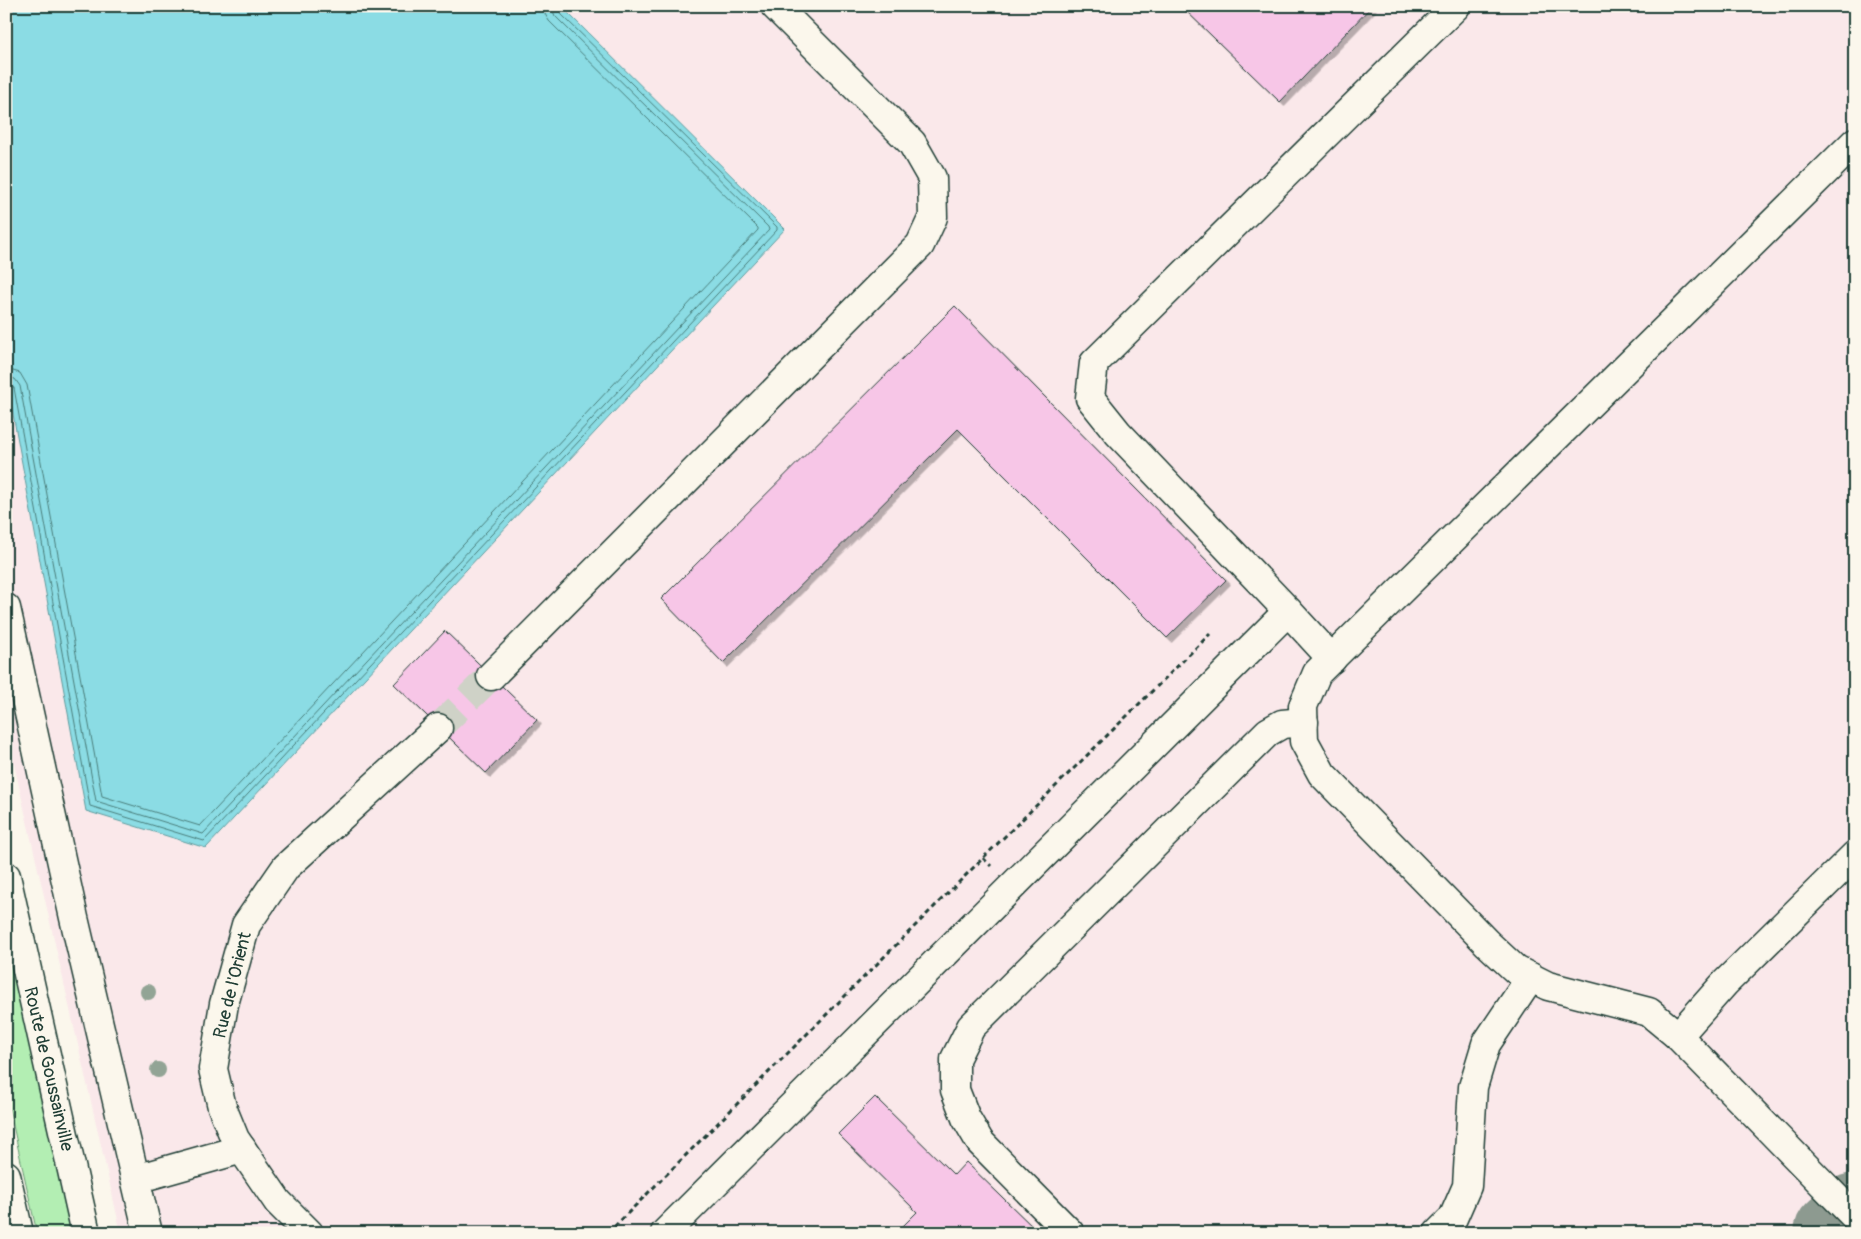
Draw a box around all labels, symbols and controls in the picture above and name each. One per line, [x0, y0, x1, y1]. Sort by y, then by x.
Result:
street label: Rue de l'Orient [208, 929, 257, 1041]
street label: Route de Goussainville [18, 985, 79, 1154]

